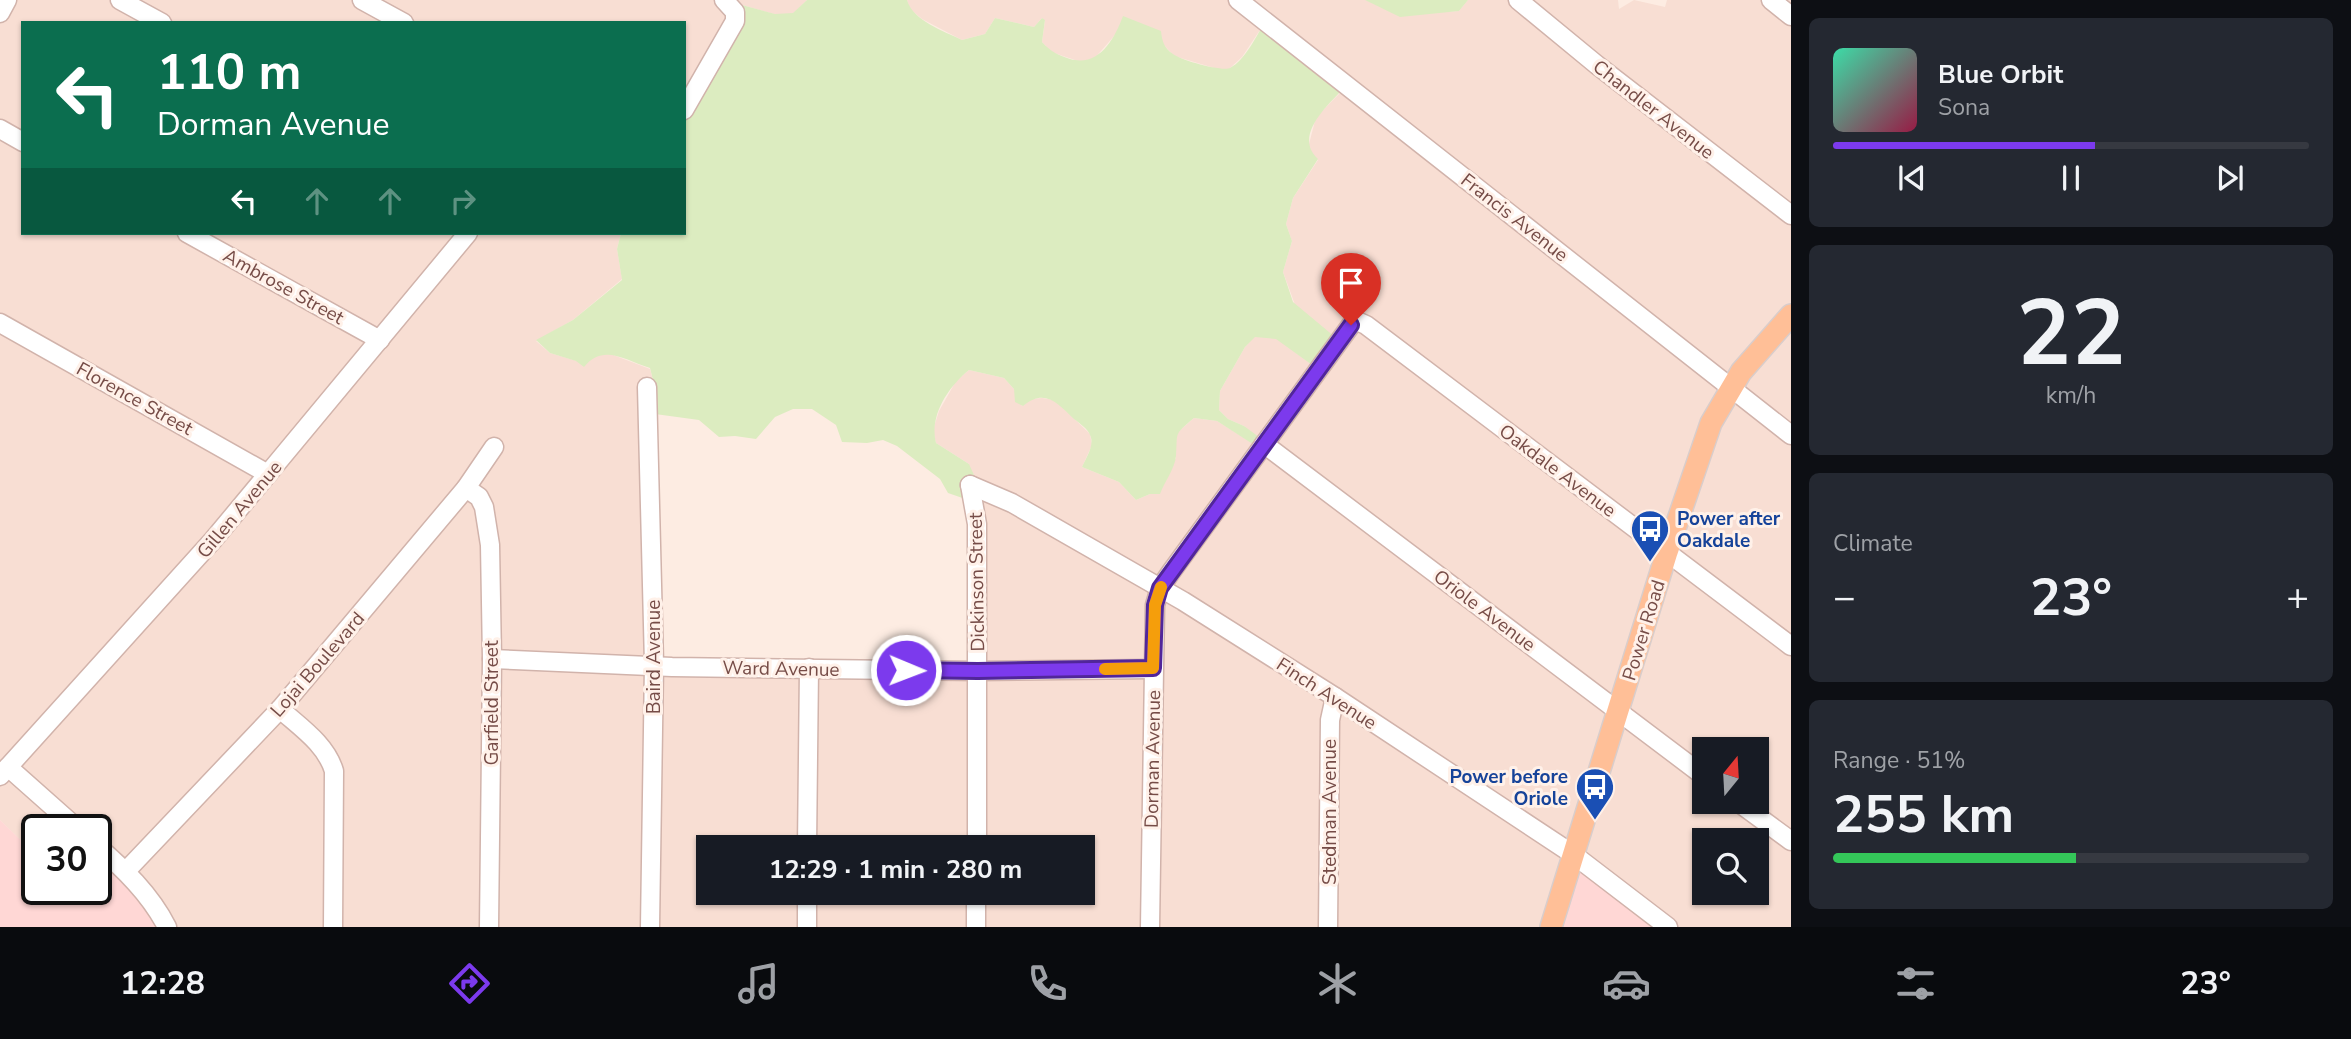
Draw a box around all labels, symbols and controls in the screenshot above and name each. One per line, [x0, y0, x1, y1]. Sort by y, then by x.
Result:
text: 110 m [157, 39, 301, 106]
icon: left [42, 49, 133, 140]
street label: Chandler Avenue [1587, 54, 1720, 165]
text: Blue Orbit [1938, 57, 2063, 92]
text: Sona [1938, 92, 1990, 123]
text: Dorman Avenue [157, 103, 390, 146]
icon: previous [1893, 159, 1931, 197]
icon: pause [2052, 159, 2090, 197]
icon: next [2211, 159, 2249, 197]
street label: Francis Avenue [1455, 168, 1573, 268]
icon: left [225, 182, 263, 220]
icon: ahead [298, 182, 336, 220]
icon: ahead [371, 182, 409, 220]
icon: right [444, 182, 482, 220]
street label: Ambrose Street [218, 243, 349, 331]
pin [1321, 253, 1381, 325]
icon: arrive [1332, 264, 1370, 302]
text: 22 [2016, 272, 2126, 396]
street label: Florence Street [72, 356, 198, 442]
text: km/h [2046, 380, 2096, 411]
street label: Oakdale Avenue [1494, 418, 1621, 523]
street label: Gillen Avenue [191, 455, 288, 564]
place label: Power after Oakdale [1677, 506, 1781, 554]
bus stop icon: Power after Oakdale [1629, 508, 1671, 563]
street label: Dickinson Street [963, 512, 991, 652]
text: Climate [1833, 528, 1913, 559]
text: 23° [2030, 562, 2112, 633]
street label: Oriole Avenue [1428, 564, 1541, 658]
text: − [1833, 572, 1856, 623]
text: + [2286, 572, 2309, 623]
street label: Power Road [1616, 577, 1672, 684]
street label: Baird Avenue [641, 600, 667, 714]
street label: Lojai Boulevard [265, 606, 371, 723]
position arrow [869, 633, 943, 707]
street label: Garfield Street [479, 640, 505, 766]
street label: Finch Avenue [1271, 652, 1382, 736]
street label: Ward Avenue [722, 655, 840, 683]
street label: Dorman Avenue [1139, 690, 1167, 828]
north arrow [1692, 737, 1769, 814]
map controls [1692, 737, 1769, 905]
street label: Stedman Avenue [1317, 739, 1343, 885]
text: Range · 51% [1833, 745, 1965, 776]
place label: Power before Oriole [1450, 764, 1568, 812]
bus stop icon: Power before Oriole [1574, 766, 1616, 821]
text: 255 km [1833, 779, 2014, 850]
speed limit sign: 30 [21, 814, 112, 905]
button: search [1692, 828, 1769, 905]
text: 12:29 · 1 min · 280 m [769, 852, 1022, 887]
icon: directions [445, 959, 494, 1008]
icon: music [734, 959, 783, 1008]
icon: phone [1023, 959, 1072, 1008]
icon: climate [1313, 959, 1362, 1008]
icon: car [1602, 959, 1651, 1008]
icon: filters [1891, 959, 1940, 1008]
text: 12:28 [120, 962, 205, 1005]
text: 23° [2180, 962, 2231, 1005]

